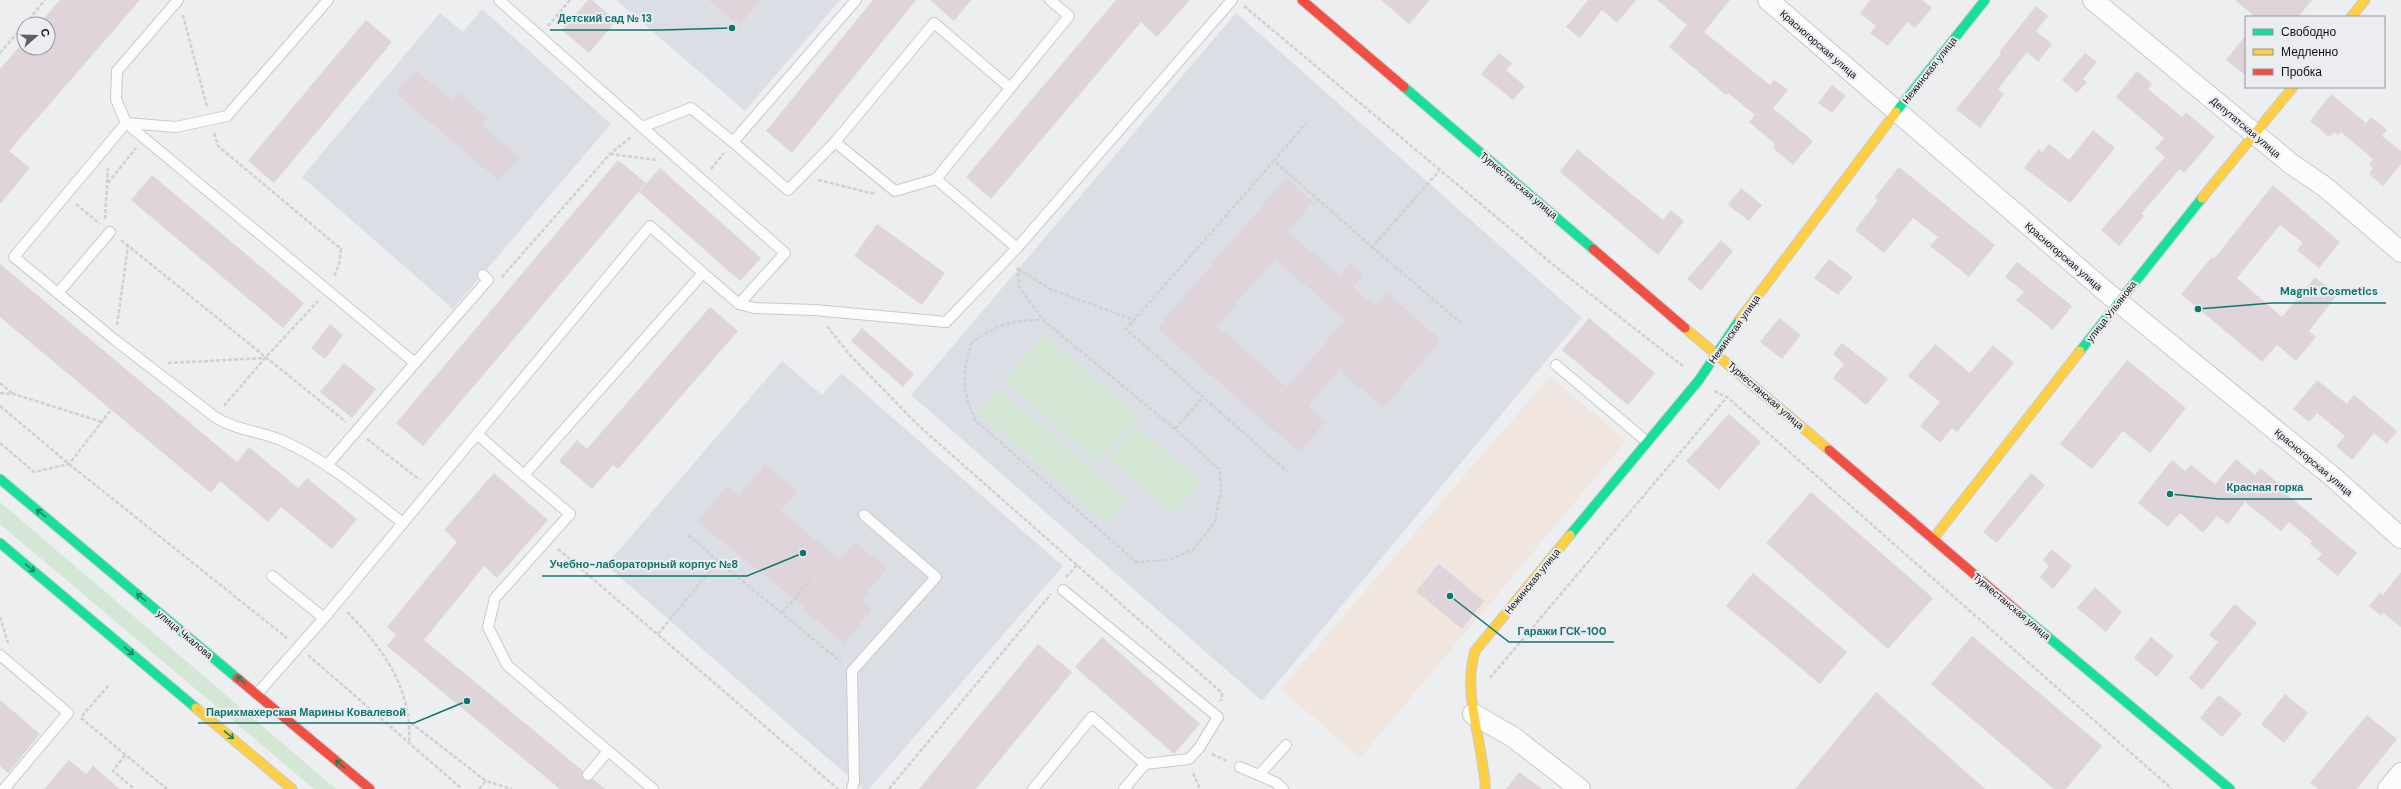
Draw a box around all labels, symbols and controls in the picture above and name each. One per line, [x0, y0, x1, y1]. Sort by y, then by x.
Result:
callout: Детский сад № 13 [550, 7, 660, 30]
street label: Красногорская улица [1777, 7, 1860, 82]
text: Детский сад № 13 [558, 11, 652, 25]
north arrow [16, 16, 56, 56]
legend [2245, 16, 2385, 88]
text: Свободно [2281, 24, 2336, 40]
text: С [37, 26, 53, 39]
street label: Нежинская улица [1899, 34, 1960, 106]
text: Медленно [2281, 44, 2338, 60]
text: Пробка [2281, 64, 2322, 80]
street label: Депутатская улица [2208, 94, 2284, 161]
street label: Туркестанская улица [1477, 149, 1560, 222]
street label: Красногорская улица [2022, 219, 2105, 294]
street label: улица Ульянова [2083, 278, 2140, 345]
callout: Magnit Cosmetics [2272, 280, 2386, 303]
text: Magnit Cosmetics [2280, 284, 2378, 298]
street label: Нежинская улица [1706, 292, 1763, 366]
street label: Туркестанская улица [1725, 359, 1807, 432]
street label: Красногорская улица [2272, 426, 2356, 499]
callout: Красная горка [2219, 476, 2312, 499]
text: Красная горка [2227, 480, 2304, 494]
one-way arrow [36, 509, 47, 518]
street label: Нежинская улица [1502, 545, 1563, 617]
callout: Учебно-лабораторный корпус №8 [542, 553, 747, 576]
text: Учебно-лабораторный корпус №8 [550, 557, 738, 571]
one-way arrow [24, 563, 35, 572]
street label: Туркестанская улица [1970, 570, 2053, 643]
one-way arrow [136, 592, 146, 601]
street label: улица Чкалова [154, 607, 216, 662]
callout: Гаражи ГСК-100 [1509, 619, 1614, 642]
text: Гаражи ГСК-100 [1518, 624, 1607, 638]
one-way arrow [124, 647, 135, 656]
one-way arrow [235, 676, 246, 685]
callout: Парихмахерская Марины Ковалевой [198, 700, 414, 723]
text: Парихмахерская Марины Ковалевой [206, 705, 406, 719]
one-way arrow [223, 731, 234, 740]
one-way arrow [335, 759, 345, 768]

